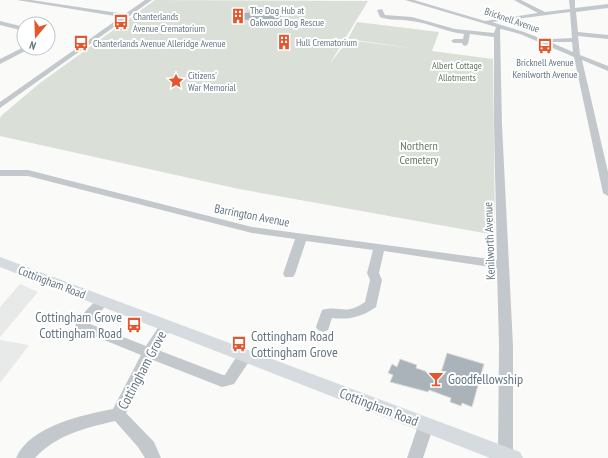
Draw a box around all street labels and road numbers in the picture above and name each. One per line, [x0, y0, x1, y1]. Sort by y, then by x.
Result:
street label: Bricknell Avenue [483, 5, 541, 35]
street label: Barrington Avenue [213, 200, 291, 230]
street label: Kenilworth Avenue [480, 202, 498, 280]
street label: Cottingham Road [16, 262, 88, 302]
street label: Cottingham Grove [114, 327, 170, 413]
street label: Cottingham Road [337, 384, 421, 430]

